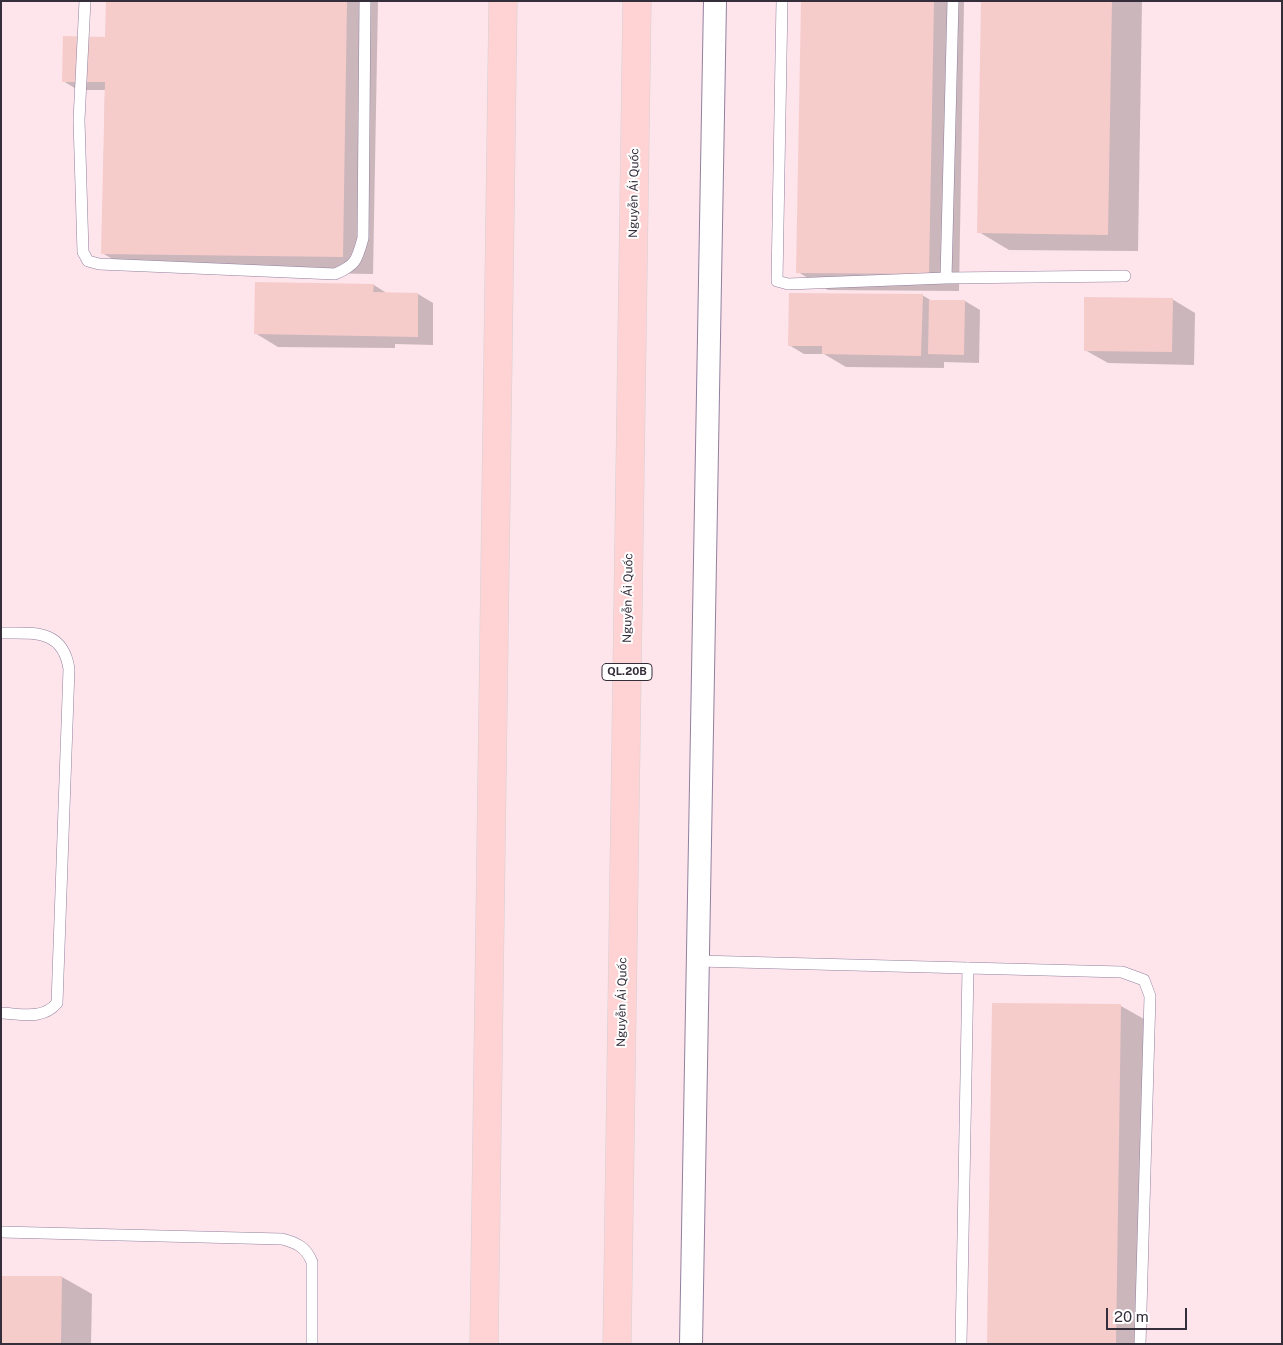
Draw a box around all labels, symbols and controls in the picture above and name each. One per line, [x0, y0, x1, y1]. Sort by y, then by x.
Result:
street label: Nguyễn Ái Quốc [626, 148, 642, 238]
street label: Nguyễn Ái Quốc [620, 553, 636, 643]
road number: QL.20B [602, 664, 652, 680]
street label: Nguyễn Ái Quốc [614, 957, 630, 1047]
scale bar [1108, 1298, 1189, 1330]
text: 20 m [1114, 1308, 1149, 1325]

